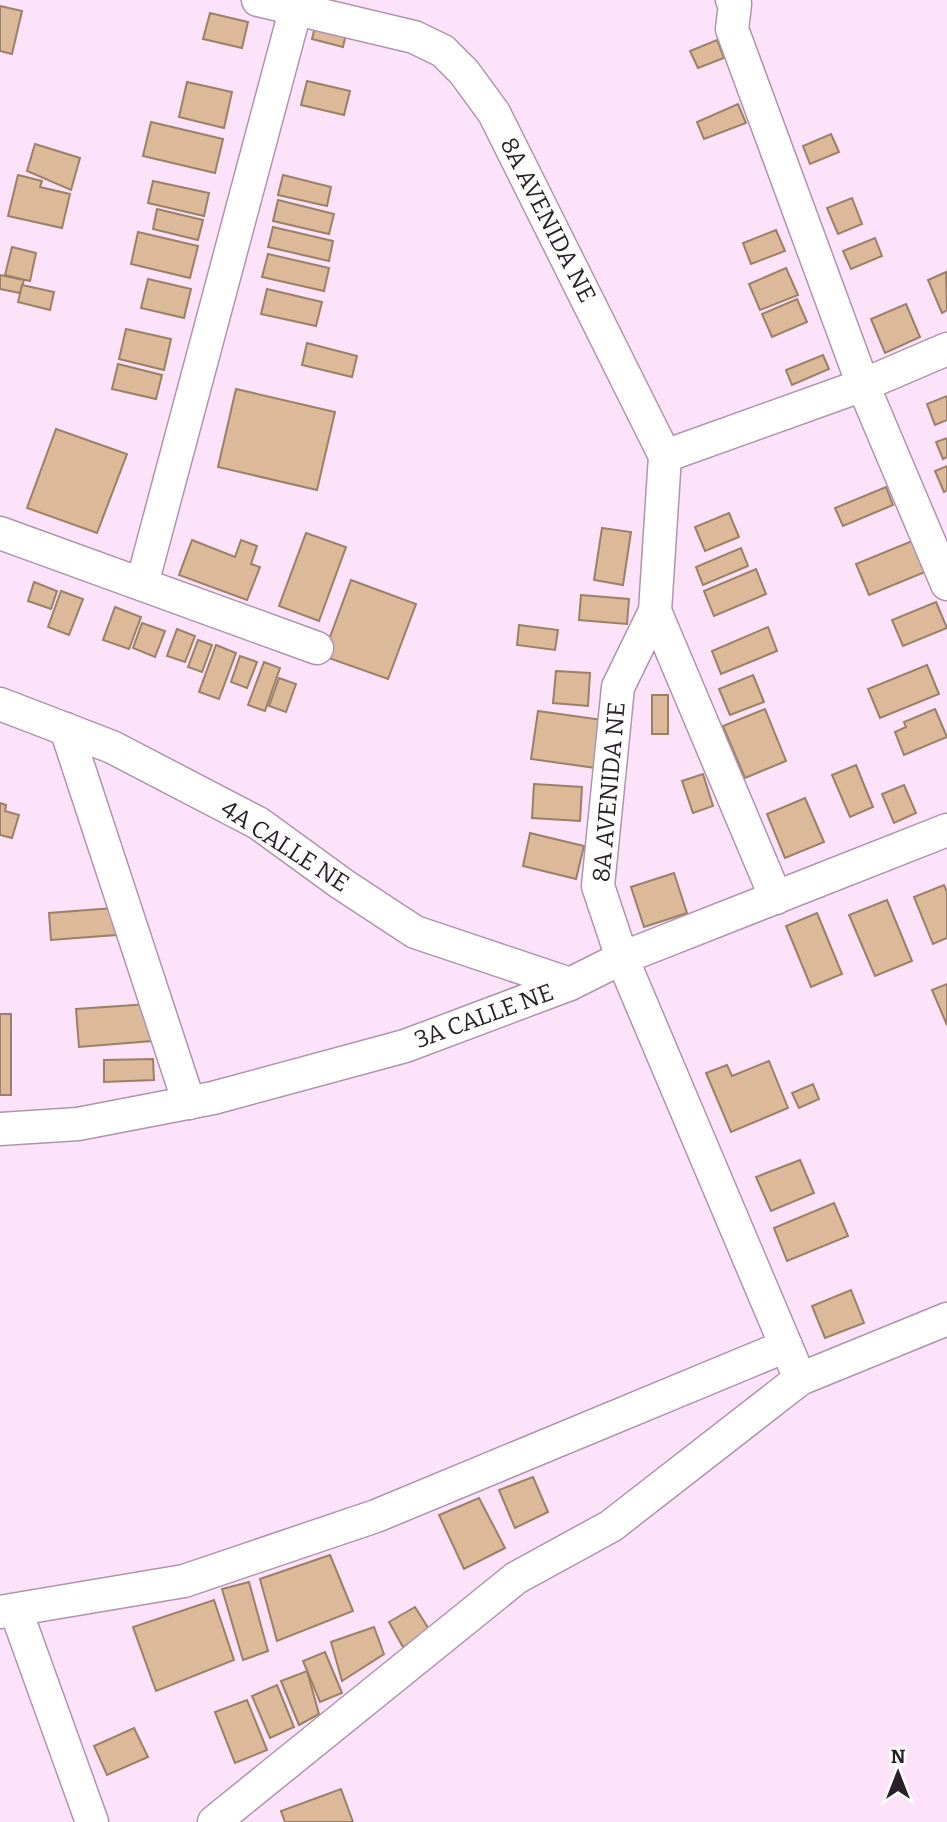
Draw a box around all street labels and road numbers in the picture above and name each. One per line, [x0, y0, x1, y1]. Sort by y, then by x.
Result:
street label: 8A AVENIDA NE [494, 133, 602, 307]
street label: 8A AVENIDA NE [587, 701, 631, 883]
street label: 4A CALLE NE [216, 794, 354, 898]
street label: 3A CALLE NE [411, 978, 557, 1054]

